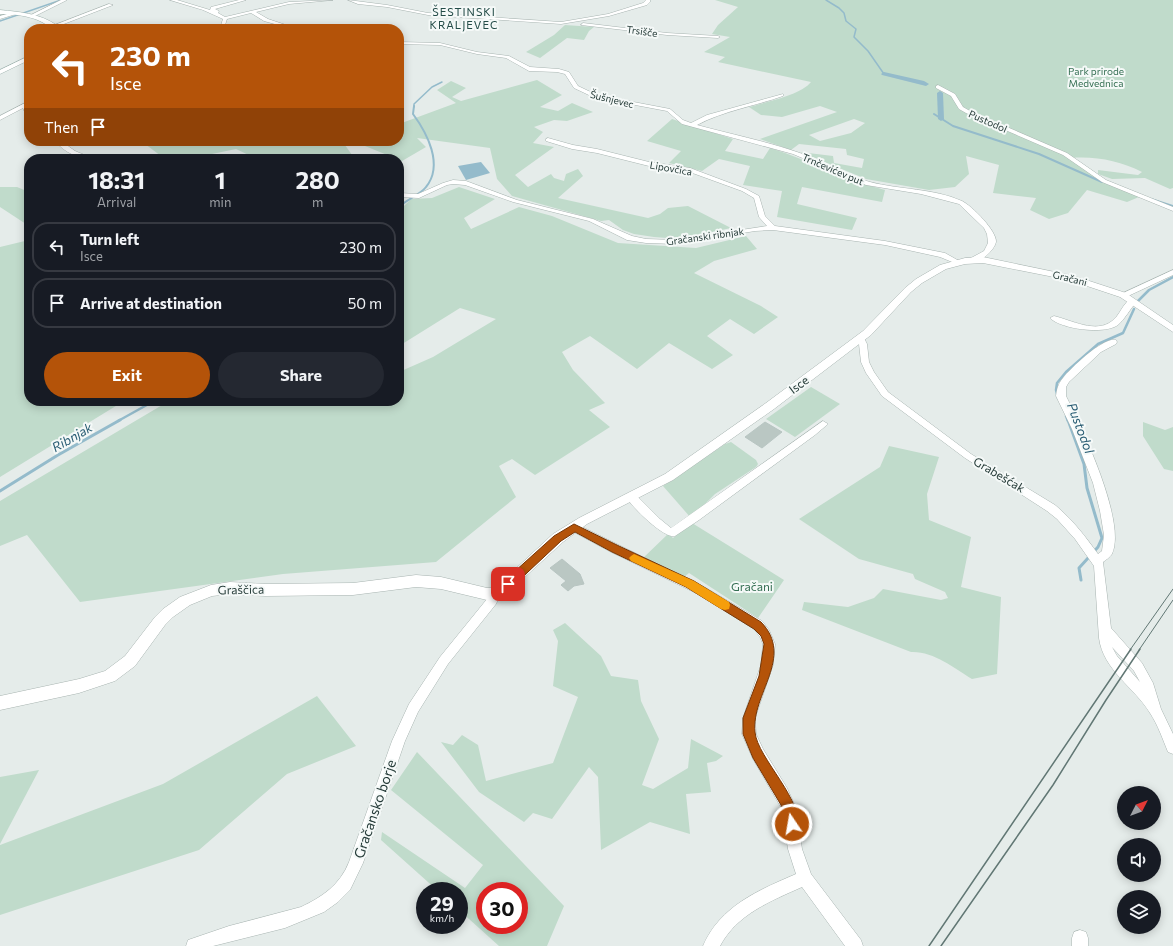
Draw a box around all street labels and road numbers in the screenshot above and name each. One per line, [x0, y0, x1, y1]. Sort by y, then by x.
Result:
street label: Trsišče [626, 23, 658, 39]
street label: Šušnjevec [589, 88, 635, 110]
street label: Pustodol [967, 107, 1009, 135]
street label: Trnčevićev put [800, 151, 866, 187]
street label: Lipovčica [649, 158, 693, 178]
street label: Gračanski ribnjak [665, 225, 745, 247]
street label: Gračani [1052, 268, 1088, 288]
street label: Isce [786, 372, 811, 396]
street label: Grabešćak [971, 453, 1028, 495]
street label: Graščica [218, 582, 264, 596]
street label: Gračansko borje [350, 757, 399, 860]

